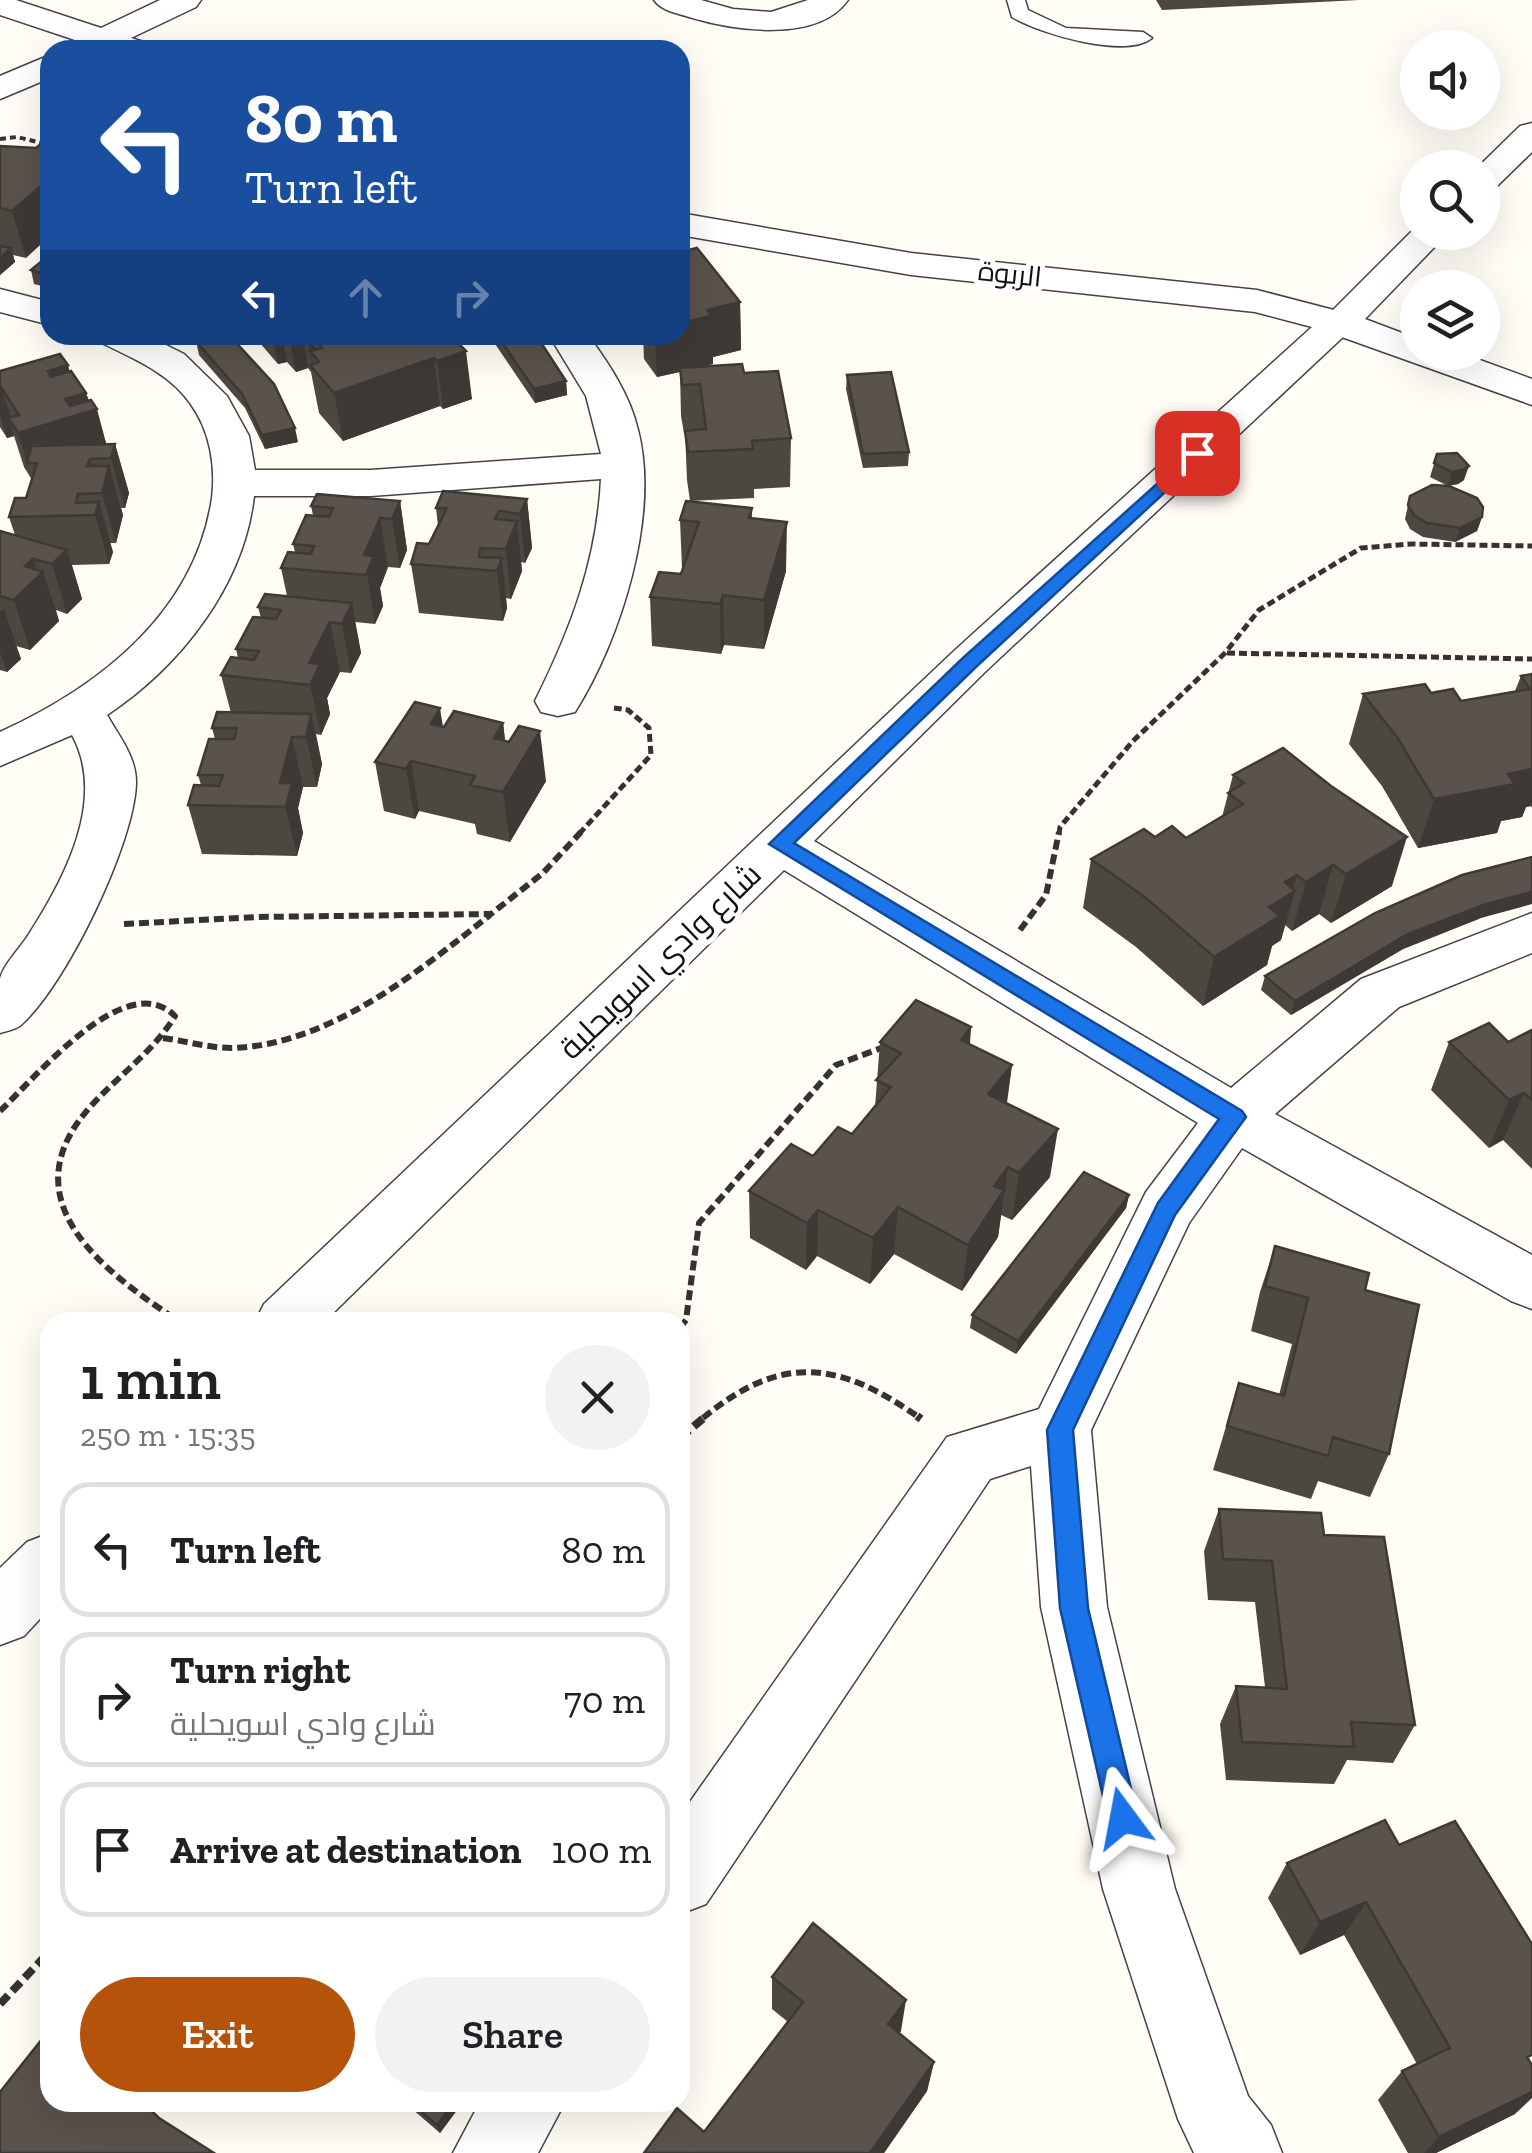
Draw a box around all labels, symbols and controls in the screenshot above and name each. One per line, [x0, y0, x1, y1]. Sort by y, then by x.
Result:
map controls [1400, 30, 1500, 370]
button: sound [1400, 30, 1500, 130]
text: 80 m [245, 76, 397, 160]
icon: left [80, 80, 210, 210]
button: search [1400, 150, 1500, 250]
text: Turn left [245, 161, 417, 215]
street label: الربوة [977, 254, 1043, 294]
icon: left [233, 270, 288, 325]
icon: ahead [338, 270, 393, 325]
icon: right [443, 270, 498, 325]
button: layers [1400, 270, 1500, 370]
pin [1155, 411, 1240, 496]
icon: arrive [1170, 426, 1225, 481]
street label: شارع وادي اسويحلية [551, 855, 773, 1071]
text: 1 min [80, 1342, 221, 1414]
button: close [545, 1345, 650, 1450]
text: 250 m · 15:35 [80, 1416, 256, 1454]
icon: left [85, 1522, 140, 1577]
text: Turn left [170, 1527, 321, 1573]
text: 80 m [561, 1527, 645, 1573]
text: Turn right [170, 1647, 350, 1693]
icon: right [85, 1672, 140, 1727]
text: 70 m [564, 1677, 645, 1723]
text: شارع وادي اسويحلية [170, 1705, 436, 1743]
position arrow [1071, 1766, 1175, 1870]
icon: arrive [85, 1822, 140, 1877]
text: Arrive at destination [170, 1827, 521, 1873]
text: 100 m [551, 1827, 651, 1873]
button: Exit [80, 1977, 355, 2092]
button: Share [375, 1977, 650, 2092]

